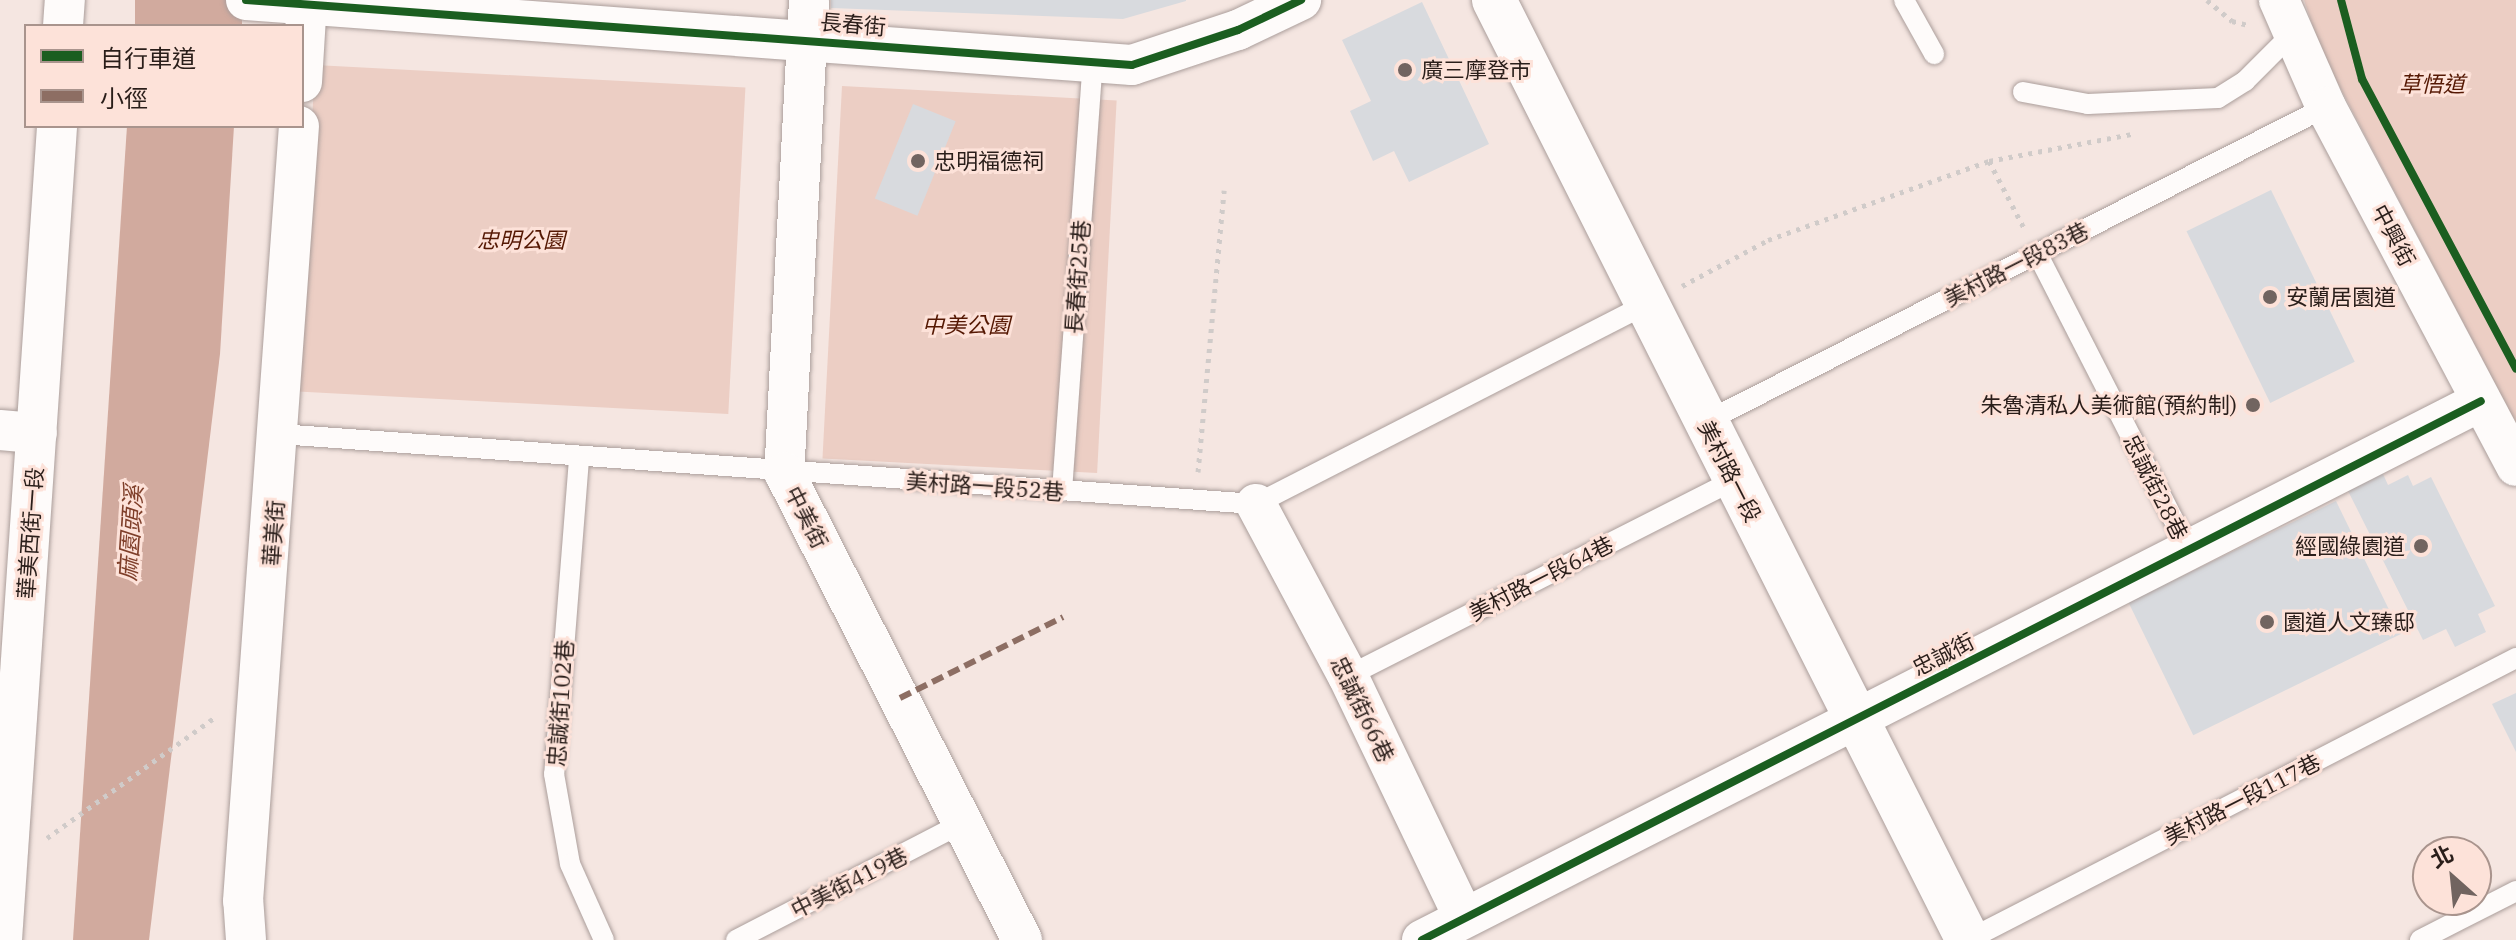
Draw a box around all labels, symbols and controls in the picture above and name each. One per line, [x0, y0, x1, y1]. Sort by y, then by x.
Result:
street label: 長春街 [819, 8, 887, 40]
legend [24, 24, 304, 128]
text: 自行車道 [100, 42, 196, 74]
place label: 廣三摩登市 [1421, 57, 1531, 83]
marker: 廣三摩登市 [1396, 61, 1414, 79]
park label: 草悟道 [2399, 71, 2465, 97]
text: 小徑 [100, 82, 148, 114]
place label: 忠明福德祠 [934, 148, 1044, 174]
marker: 忠明福德祠 [909, 152, 927, 170]
street label: 中興街 [2367, 200, 2421, 270]
street label: 美村路一段83巷 [1939, 216, 2093, 312]
street label: 長春街25巷 [1060, 219, 1094, 335]
park label: 忠明公園 [477, 227, 565, 253]
place label: 安蘭居園道 [2286, 284, 2396, 310]
marker: 安蘭居園道 [2261, 288, 2279, 306]
park label: 中美公園 [922, 312, 1010, 338]
place label: 朱魯清私人美術館(預約制) [1981, 392, 2237, 418]
marker: 朱魯清私人美術館(預約制) [2244, 396, 2262, 414]
street label: 美村路一段 [1693, 416, 1767, 526]
street label: 忠誠街28巷 [2118, 430, 2194, 544]
street label: 華美西街一段 [12, 466, 48, 600]
street label: 美村路一段52巷 [905, 467, 1065, 505]
street label: 中美街 [780, 482, 834, 552]
water label: 麻園頭溪 [113, 484, 149, 582]
street label: 華美街 [258, 499, 288, 567]
street label: 美村路一段64巷 [1464, 530, 1618, 626]
place label: 經國綠園道 [2295, 533, 2405, 559]
marker: 經國綠園道 [2412, 537, 2430, 555]
place label: 園道人文臻邸 [2283, 609, 2415, 635]
marker: 園道人文臻邸 [2258, 613, 2276, 631]
street label: 忠誠街 [1908, 627, 1978, 681]
street label: 忠誠街102巷 [542, 638, 578, 768]
street label: 忠誠街66巷 [1326, 652, 1400, 766]
street label: 美村路一段117巷 [2160, 748, 2324, 850]
north arrow [2412, 836, 2492, 916]
text: 北 [2425, 838, 2458, 874]
street label: 中美街419巷 [786, 841, 912, 923]

